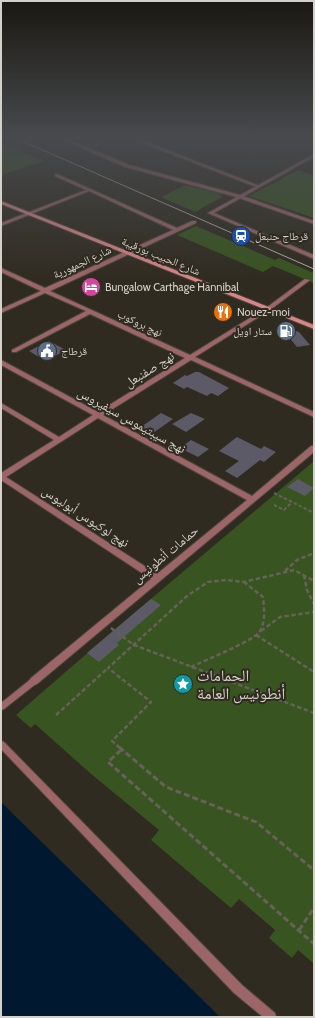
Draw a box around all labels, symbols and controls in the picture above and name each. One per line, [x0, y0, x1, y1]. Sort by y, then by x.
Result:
station icon: قرطاج حنبعل [230, 225, 252, 247]
place label: قرطاج حنبعل [255, 229, 308, 243]
street label: شارع الحبيب بورقيبة [120, 234, 202, 278]
street label: شارع الجمهورية [51, 242, 113, 282]
hotel icon: Bungalow Carthage Hannibal [80, 276, 102, 298]
place label: Bungalow Carthage Hannibal [105, 280, 239, 294]
restaurant icon: Nouez-moi [212, 301, 234, 323]
place label: Nouez-moi [237, 305, 290, 319]
street label: نهج بروكوب [115, 307, 165, 339]
fuel station icon: ستار اويل [275, 320, 297, 342]
place label: ستار اويل [233, 324, 272, 338]
public building icon: قرطاج [36, 340, 58, 362]
place label: قرطاج [61, 344, 87, 358]
street label: نهج صفنبعل [121, 347, 178, 392]
street label: نهج سيبتيموس سيفيروس [74, 384, 189, 458]
street label: نهج لوكيوس أبوليوس [38, 482, 133, 552]
street label: حمامات أنطونيس [129, 522, 202, 587]
place label: الحمامات أنطونيس العامة [197, 666, 285, 704]
place icon: الحمامات أنطونيس العامة [172, 673, 194, 695]

